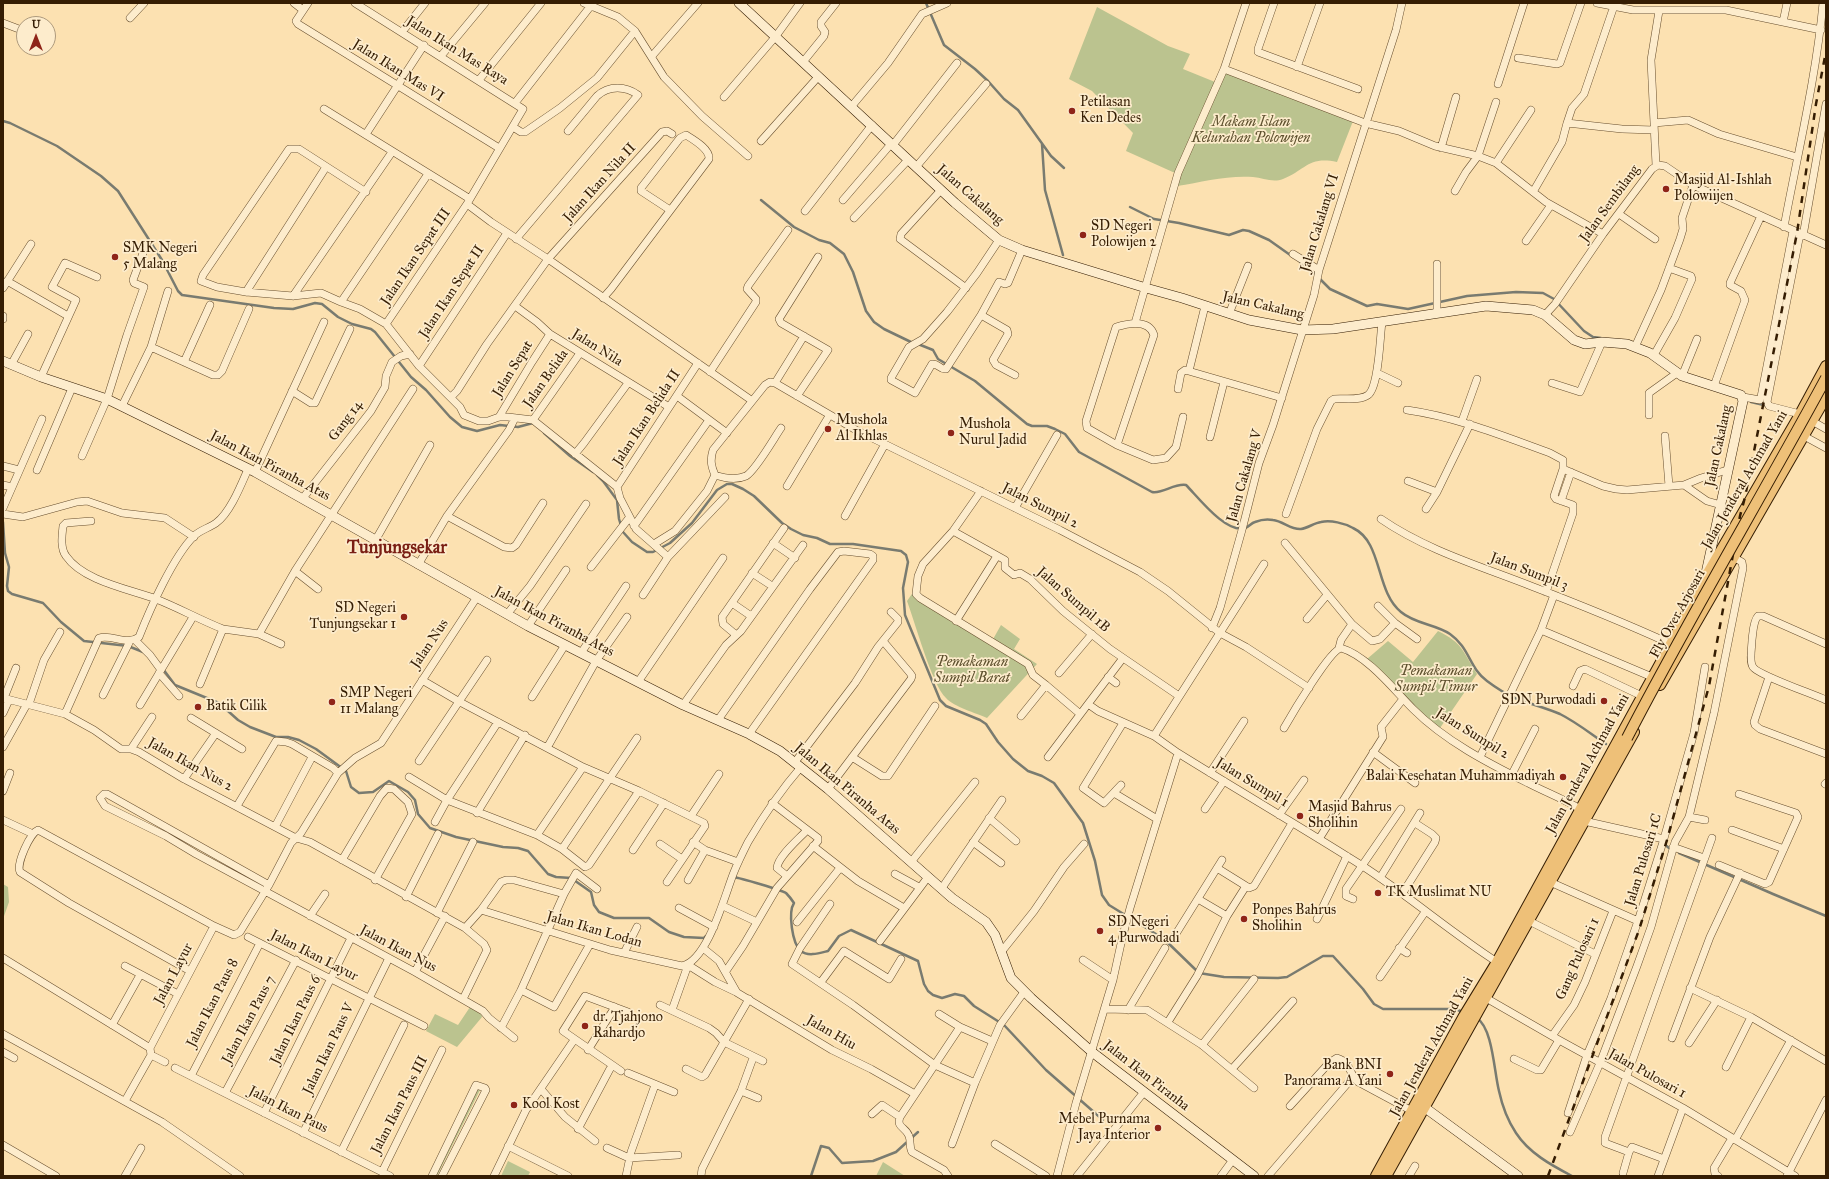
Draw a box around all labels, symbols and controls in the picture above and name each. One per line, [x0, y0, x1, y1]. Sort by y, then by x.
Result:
street label: Jalan Ikan Mas Raya [403, 13, 511, 89]
north arrow [16, 16, 56, 56]
text: U [32, 18, 40, 31]
street label: Jalan Ikan Mas VI [349, 36, 447, 106]
place label: Petilasan Ken Dedes [1080, 95, 1141, 128]
marker: Petilasan Ken Dedes [1067, 106, 1077, 116]
park label: Makam Islam Kelurahan Polowijen [1192, 115, 1310, 148]
street label: Jalan Ikan Nila II [560, 140, 640, 226]
street label: Jalan Cakalang [933, 161, 1007, 229]
street label: Jalan Sembilang [1576, 162, 1644, 246]
street label: Jalan Cakalang VI [1297, 172, 1343, 274]
place label: Masjid Al-Ishlah Polowiijen [1674, 173, 1772, 206]
marker: Masjid Al-Ishlah Polowiijen [1661, 184, 1671, 194]
street label: Jalan Ikan Sepat III [377, 205, 455, 309]
place label: SD Negeri Polowijen 2 [1091, 219, 1156, 252]
marker: SD Negeri Polowijen 2 [1078, 230, 1088, 240]
place label: SMK Negeri 5 Malang [123, 241, 197, 274]
street label: Jalan Ikan Sepat II [416, 242, 488, 342]
marker: SMK Negeri 5 Malang [110, 252, 120, 262]
street label: Jalan Cakalang [1221, 288, 1305, 324]
street label: Jalan Nila [568, 326, 626, 370]
street label: Jalan Sepat [489, 338, 537, 400]
street label: Jalan Belida [520, 347, 572, 411]
street label: Jalan Ikan Belida II [610, 367, 684, 469]
street label: Gang 14 [325, 397, 367, 445]
street label: Jalan Cakalang [1702, 404, 1736, 488]
street label: Jalan Jenderal Achmad Yani [1698, 408, 1792, 552]
place label: Mushola Al Ikhlas [836, 413, 887, 446]
place label: Mushola Nurul Jadid [959, 417, 1027, 450]
marker: Mushola Al Ikhlas [823, 424, 833, 434]
street label: Jalan Ikan Piranha Atas [207, 427, 333, 505]
marker: Mushola Nurul Jadid [946, 428, 956, 438]
street label: Jalan Cakalang V [1224, 428, 1266, 524]
street label: Jalan Sumpil 2 [999, 480, 1081, 532]
district label: Tunjungsekar [347, 538, 447, 560]
street label: Jalan Sumpil 3 [1488, 549, 1570, 595]
street label: Jalan Sumpil 1B [1033, 564, 1113, 636]
street label: Fly Over Arjosari [1647, 567, 1709, 661]
street label: Jalan Ikan Piranha Atas [491, 583, 617, 661]
place label: SD Negeri Tunjungsekar 1 [310, 601, 396, 634]
marker: SD Negeri Tunjungsekar 1 [399, 612, 409, 622]
street label: Jalan Nus [407, 616, 453, 672]
park label: Pemakaman Sumpil Barat [934, 655, 1010, 688]
park label: Pemakaman Sumpil Timur [1395, 664, 1477, 696]
place label: SMP Negeri 11 Malang [340, 686, 412, 718]
street label: Jalan Jenderal Achmad Yani [1543, 691, 1633, 837]
place label: SDN Purwodadi [1501, 693, 1596, 709]
marker: SDN Purwodadi [1599, 696, 1609, 706]
marker: SMP Negeri 11 Malang [327, 697, 337, 707]
place label: Batik Cilik [206, 699, 267, 715]
marker: Batik Cilik [193, 702, 203, 712]
street label: Jalan Sumpil 2 [1432, 705, 1512, 763]
street label: Jalan Ikan Nus 2 [145, 735, 235, 795]
street label: Jalan Ikan Piranha Atas [791, 740, 903, 838]
street label: Jalan Sumpil 1 [1213, 755, 1291, 811]
place label: Balai Kesehatan Muhammadiyah [1366, 769, 1555, 785]
marker: Balai Kesehatan Muhammadiyah [1558, 772, 1568, 782]
place label: Masjid Bahrus Sholihin [1308, 800, 1392, 832]
marker: Masjid Bahrus Sholihin [1295, 811, 1305, 821]
street label: Jalan Pulosari 1C [1622, 812, 1666, 908]
place label: TK Muslimat NU [1386, 885, 1492, 901]
marker: TK Muslimat NU [1373, 888, 1383, 898]
place label: Ponpes Bahrus Sholihin [1252, 903, 1336, 936]
street label: Jalan Ikan Lodan [544, 908, 644, 952]
marker: Ponpes Bahrus Sholihin [1239, 914, 1249, 924]
place label: SD Negeri 4 Purwodadi [1108, 915, 1180, 948]
street label: Gang Pulosari 1 [1552, 915, 1604, 1003]
street label: Jalan Ikan Nus [357, 922, 439, 976]
marker: SD Negeri 4 Purwodadi [1095, 926, 1105, 936]
street label: Jalan Ikan Layur [267, 927, 361, 985]
street label: Jalan Layur [151, 941, 197, 1007]
street label: Jalan Ikan Paus 8 [183, 956, 243, 1050]
street label: Jalan Ikan Paus 7 [219, 973, 279, 1067]
street label: Jalan Ikan Paus 6 [267, 973, 325, 1067]
street label: Jalan Jenderal Achmad Yani [1387, 974, 1477, 1120]
street label: Jalan Ikan Paus V [300, 1001, 358, 1097]
place label: dr. Tjahjono Rahardjo [593, 1010, 663, 1042]
street label: Jalan Hiu [803, 1012, 859, 1054]
marker: dr. Tjahjono Rahardjo [580, 1021, 590, 1031]
street label: Jalan Ikan Piranha [1100, 1037, 1192, 1115]
street label: Jalan Pulosari 1 [1605, 1046, 1689, 1102]
street label: Jalan Ikan Paus III [368, 1053, 432, 1157]
place label: Bank BNI Panorama A Yani [1284, 1058, 1382, 1090]
marker: Bank BNI Panorama A Yani [1385, 1069, 1395, 1079]
street label: Jalan Ikan Paus [246, 1083, 330, 1137]
place label: Kool Kost [522, 1097, 580, 1113]
marker: Kool Kost [509, 1100, 519, 1110]
place label: Mebel Purnama Jaya Interior [1059, 1112, 1150, 1144]
marker: Mebel Purnama Jaya Interior [1153, 1123, 1163, 1133]

